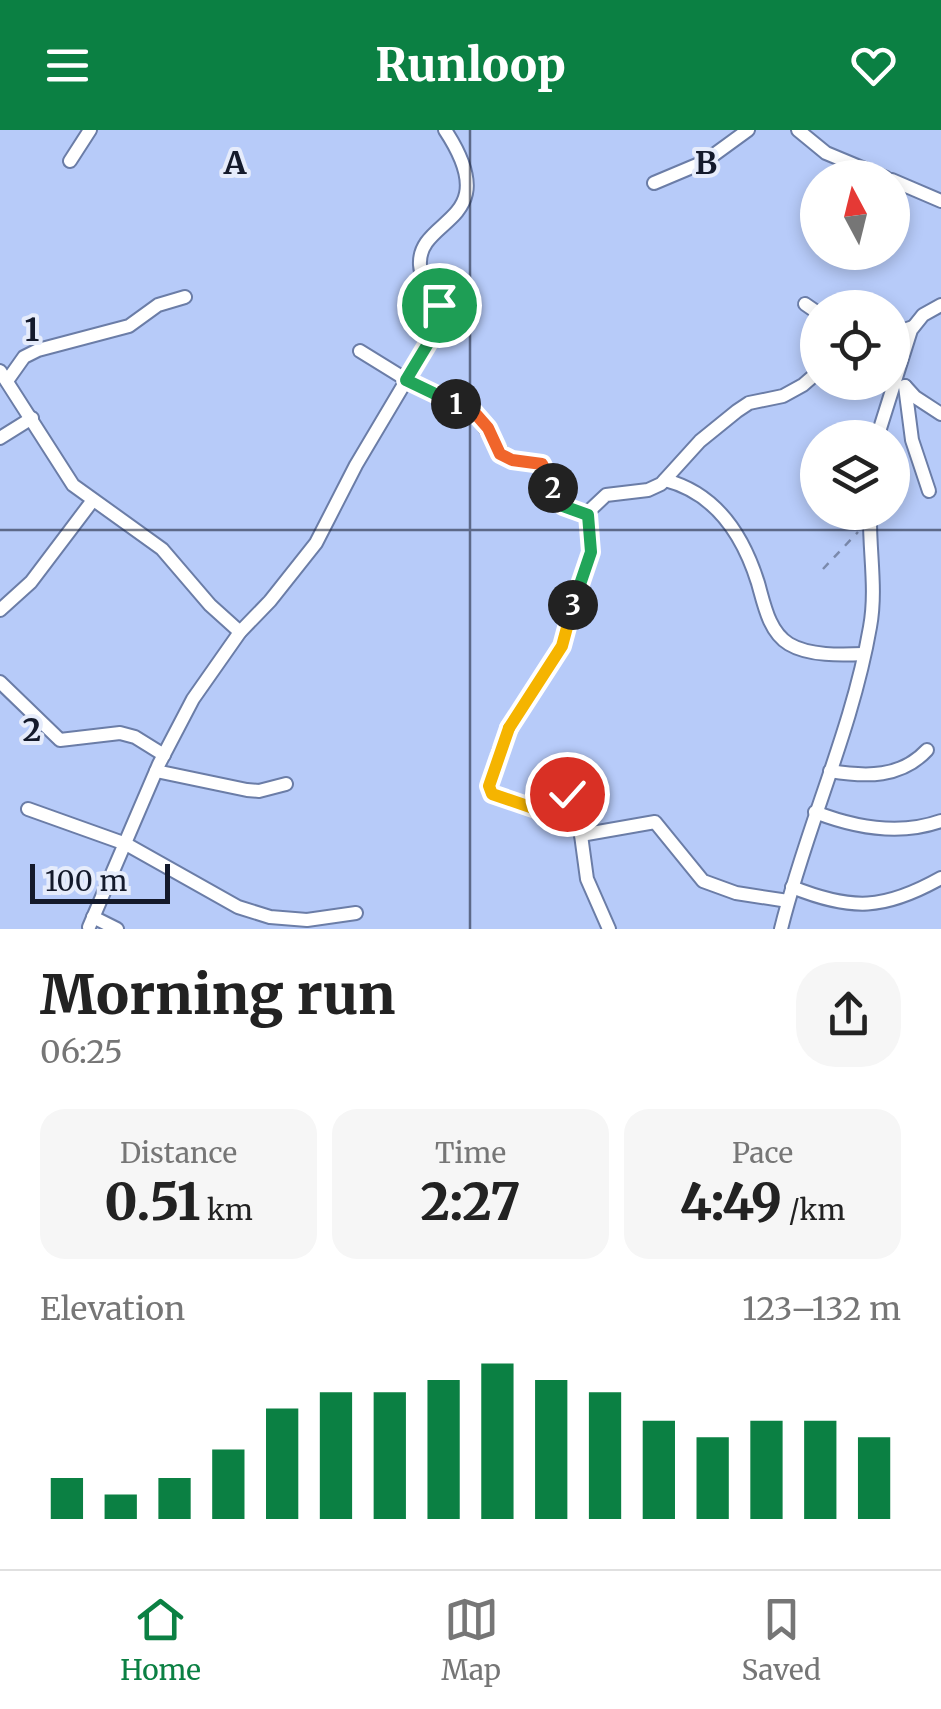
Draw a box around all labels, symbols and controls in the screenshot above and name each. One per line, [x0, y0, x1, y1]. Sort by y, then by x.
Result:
text: Runloop [375, 37, 566, 93]
icon: menu [40, 38, 95, 93]
icon: heart [846, 38, 901, 93]
text: A [223, 143, 248, 183]
text: B [695, 143, 717, 183]
north arrow [800, 160, 910, 270]
map controls [800, 160, 910, 530]
pin [397, 263, 482, 348]
icon: arrive [412, 278, 467, 333]
button: locate [800, 290, 910, 400]
text: 1 [25, 310, 40, 350]
pin: 1 [431, 379, 481, 429]
text: 1 [450, 386, 462, 422]
button: layers [800, 420, 910, 530]
pin: 2 [528, 463, 578, 513]
text: 2 [545, 470, 561, 506]
pin: 3 [548, 580, 598, 630]
text: 3 [565, 587, 581, 623]
text: 2 [23, 710, 41, 750]
pin [525, 752, 610, 837]
icon: check [540, 767, 595, 822]
scale bar [30, 859, 170, 904]
text: 100 m [45, 863, 127, 899]
text: Morning run [40, 960, 395, 1029]
button: share [796, 962, 901, 1067]
text: 06:25 [40, 1032, 123, 1072]
text: Distance [120, 1135, 237, 1171]
text: Time [435, 1135, 506, 1171]
text: Pace [732, 1135, 793, 1171]
text: 0.51 [104, 1171, 200, 1234]
text: 2:27 [420, 1171, 521, 1234]
text: 4:49 [680, 1171, 782, 1234]
text: km [200, 1192, 253, 1228]
text: /km [782, 1192, 845, 1228]
text: Elevation [40, 1289, 185, 1329]
text: 123–132 m [742, 1289, 901, 1329]
tab: Home [120, 1592, 201, 1688]
tab: Map [441, 1592, 501, 1688]
tab: Saved [741, 1592, 821, 1688]

